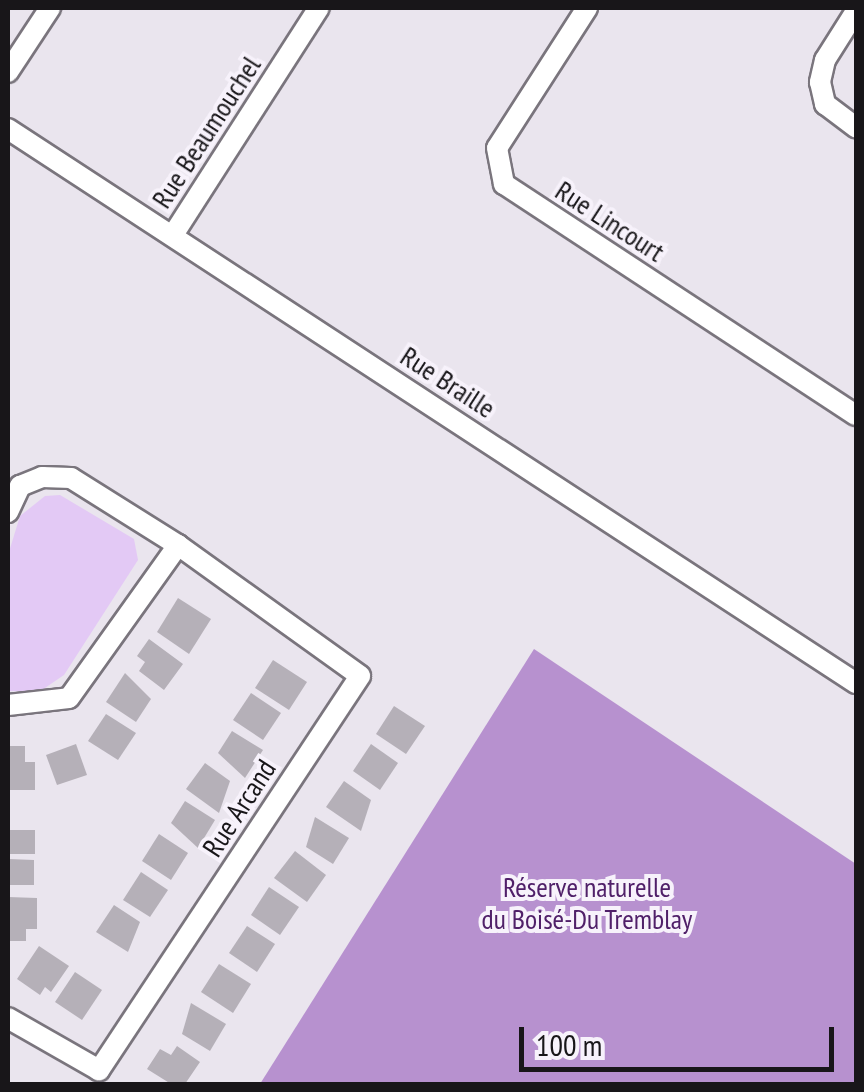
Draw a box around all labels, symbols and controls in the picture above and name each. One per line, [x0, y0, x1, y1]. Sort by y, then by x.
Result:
street label: Rue Beaumouchel [145, 50, 267, 214]
street label: Rue Lincourt [549, 173, 671, 269]
street label: Rue Braille [394, 339, 502, 425]
street label: Rue Arcand [195, 753, 283, 863]
park label: Réserve naturelle du Boisé-Du Tremblay [481, 870, 693, 936]
scale bar [524, 1007, 839, 1069]
text: 100 m [536, 1025, 602, 1064]

